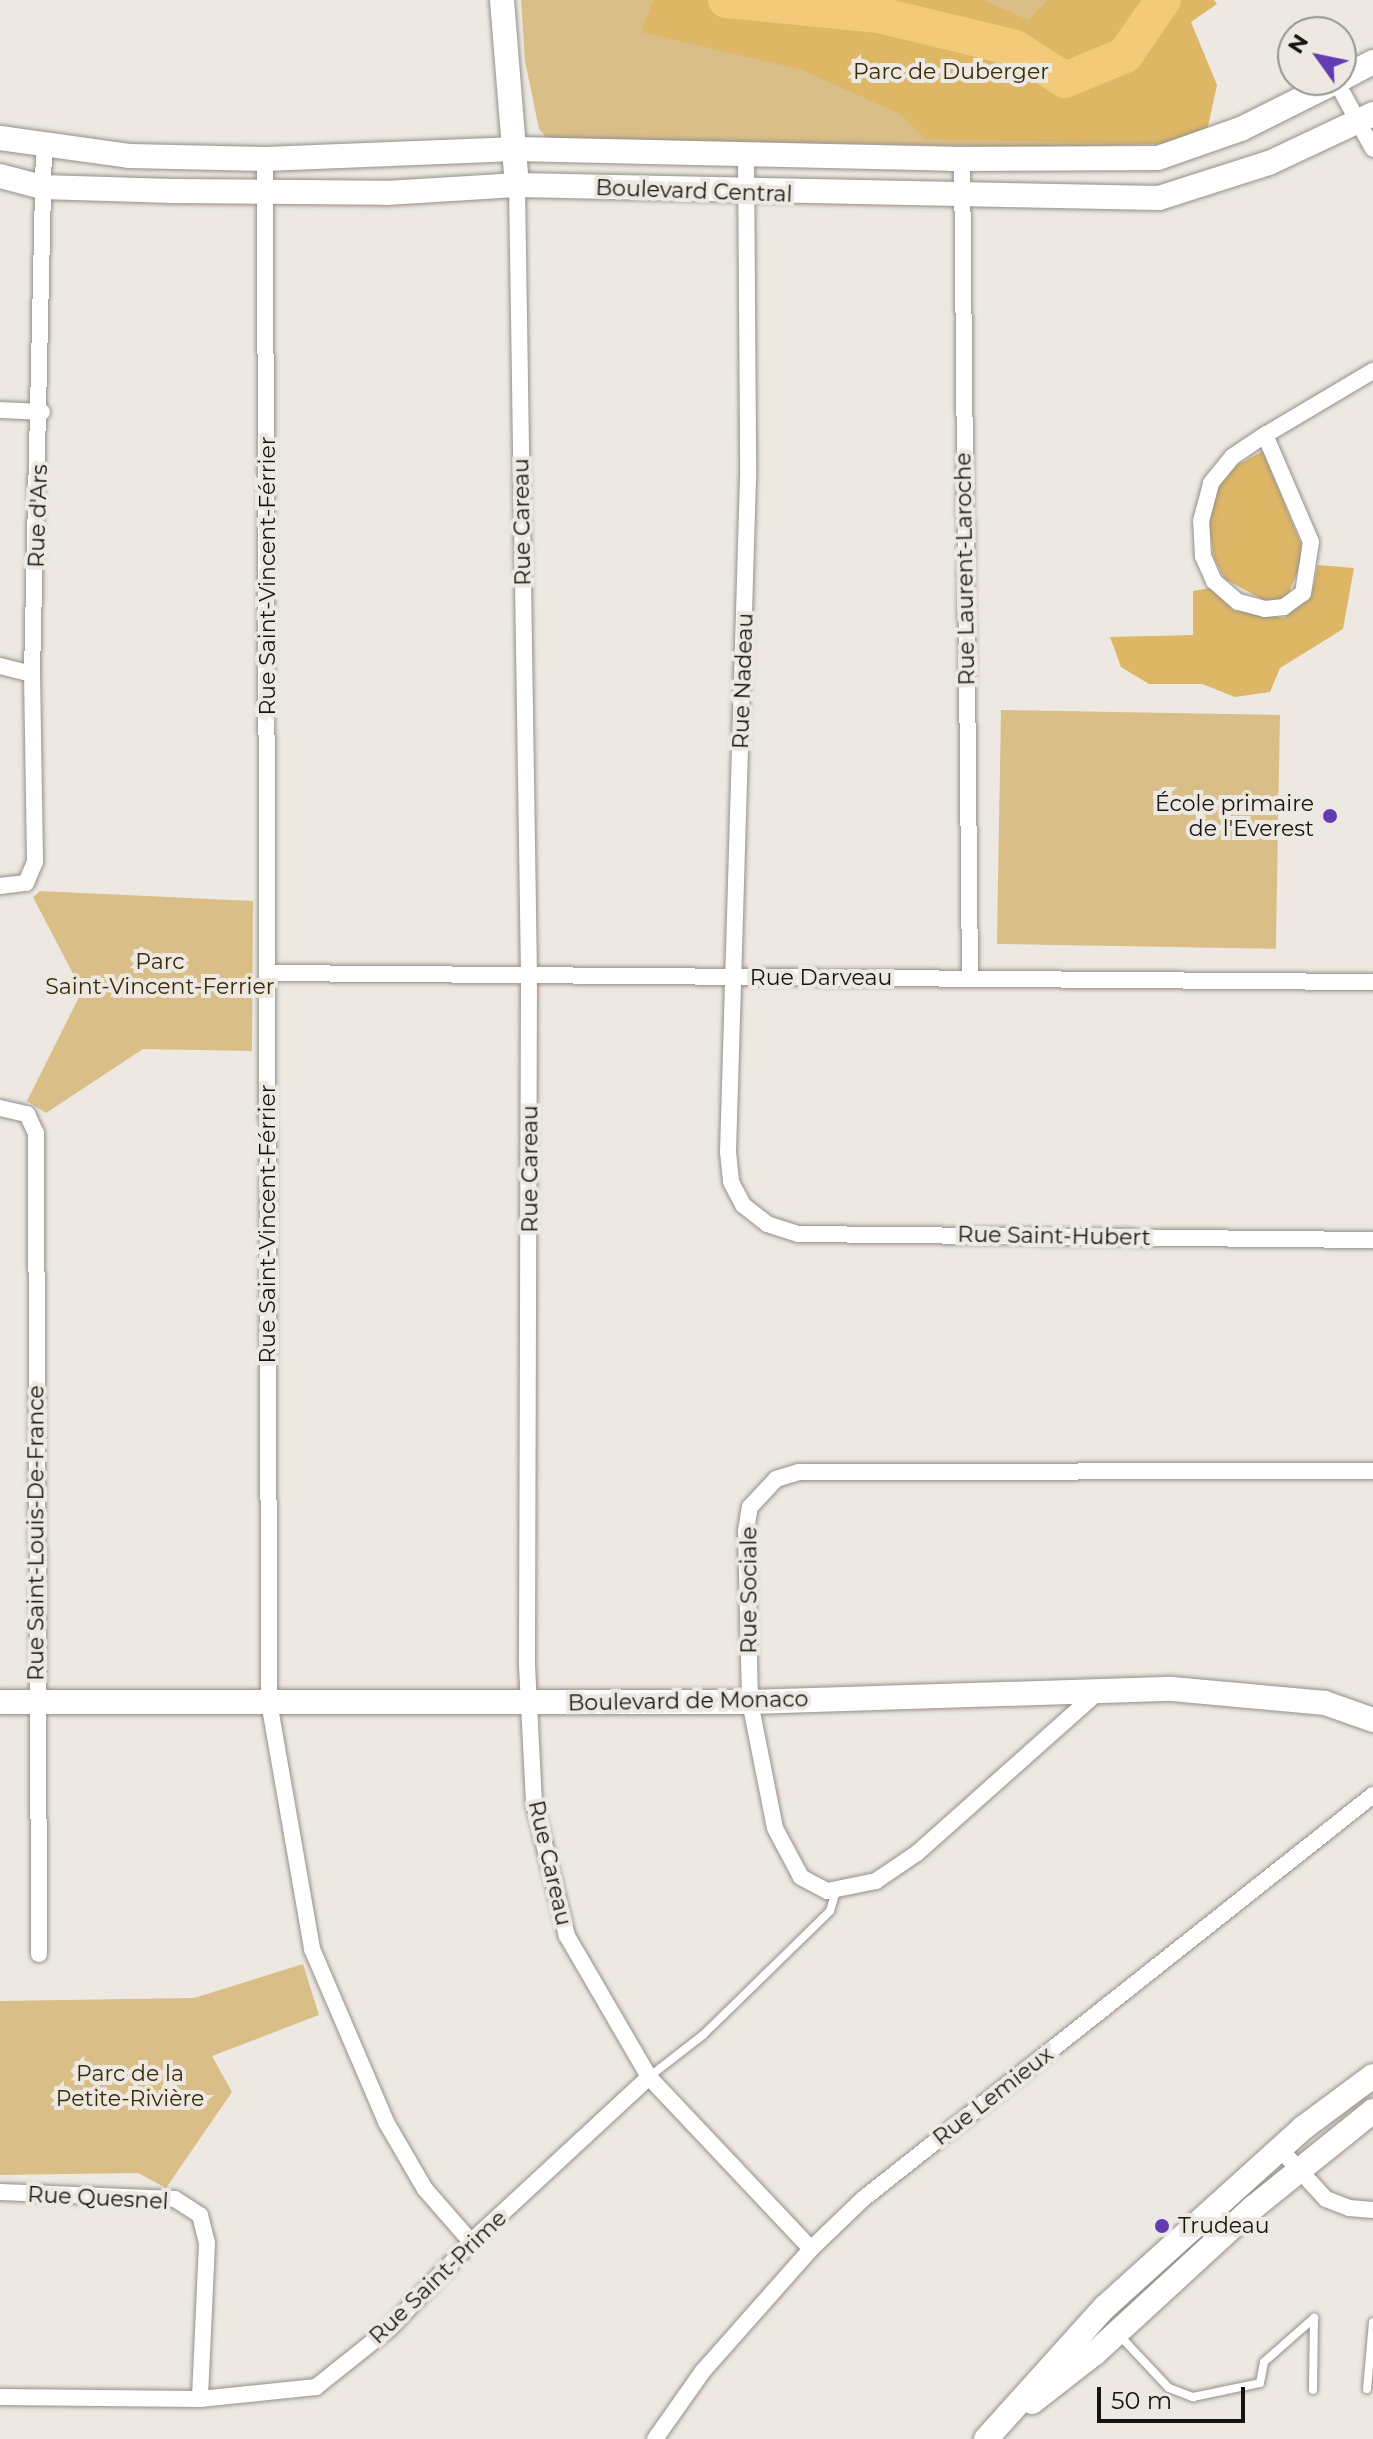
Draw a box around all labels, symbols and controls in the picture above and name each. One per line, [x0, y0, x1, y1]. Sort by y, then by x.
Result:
north arrow [1277, 16, 1357, 96]
text: N [1282, 29, 1314, 59]
park label: Parc de Duberger [853, 59, 1049, 85]
street label: Boulevard Central [595, 174, 793, 208]
street label: Rue Saint-Vincent-Férrier [255, 436, 281, 716]
street label: Rue Laurent-Laroche [950, 452, 980, 686]
street label: Rue Careau [508, 458, 536, 586]
street label: Rue d'Ars [23, 464, 53, 568]
street label: Rue Nadeau [727, 612, 759, 750]
place label: École primaire de l'Everest [1155, 790, 1314, 842]
marker: École primaire de l'Everest [1321, 807, 1339, 825]
park label: Parc Saint-Vincent-Ferrier [45, 948, 275, 1000]
street label: Rue Darveau [750, 965, 892, 991]
street label: Rue Saint-Vincent-Férrier [255, 1084, 281, 1364]
street label: Rue Careau [517, 1105, 543, 1233]
street label: Rue Saint-Hubert [957, 1221, 1151, 1251]
street label: Rue Saint-Louis-De-France [23, 1385, 49, 1681]
street label: Rue Sociale [736, 1526, 762, 1654]
street label: Boulevard de Monaco [568, 1686, 808, 1716]
street label: Rue Careau [523, 1798, 577, 1928]
street label: Rue Lemieux [928, 2041, 1058, 2151]
park label: Parc de la Petite-Rivière [56, 2060, 204, 2112]
street label: Rue Quesnel [27, 2181, 169, 2215]
street label: Rue Saint-Prime [364, 2205, 512, 2349]
place label: Trudeau [1178, 2213, 1270, 2239]
marker: Trudeau [1153, 2217, 1171, 2235]
scale bar [1101, 2371, 1249, 2421]
text: 50 m [1111, 2386, 1172, 2415]

